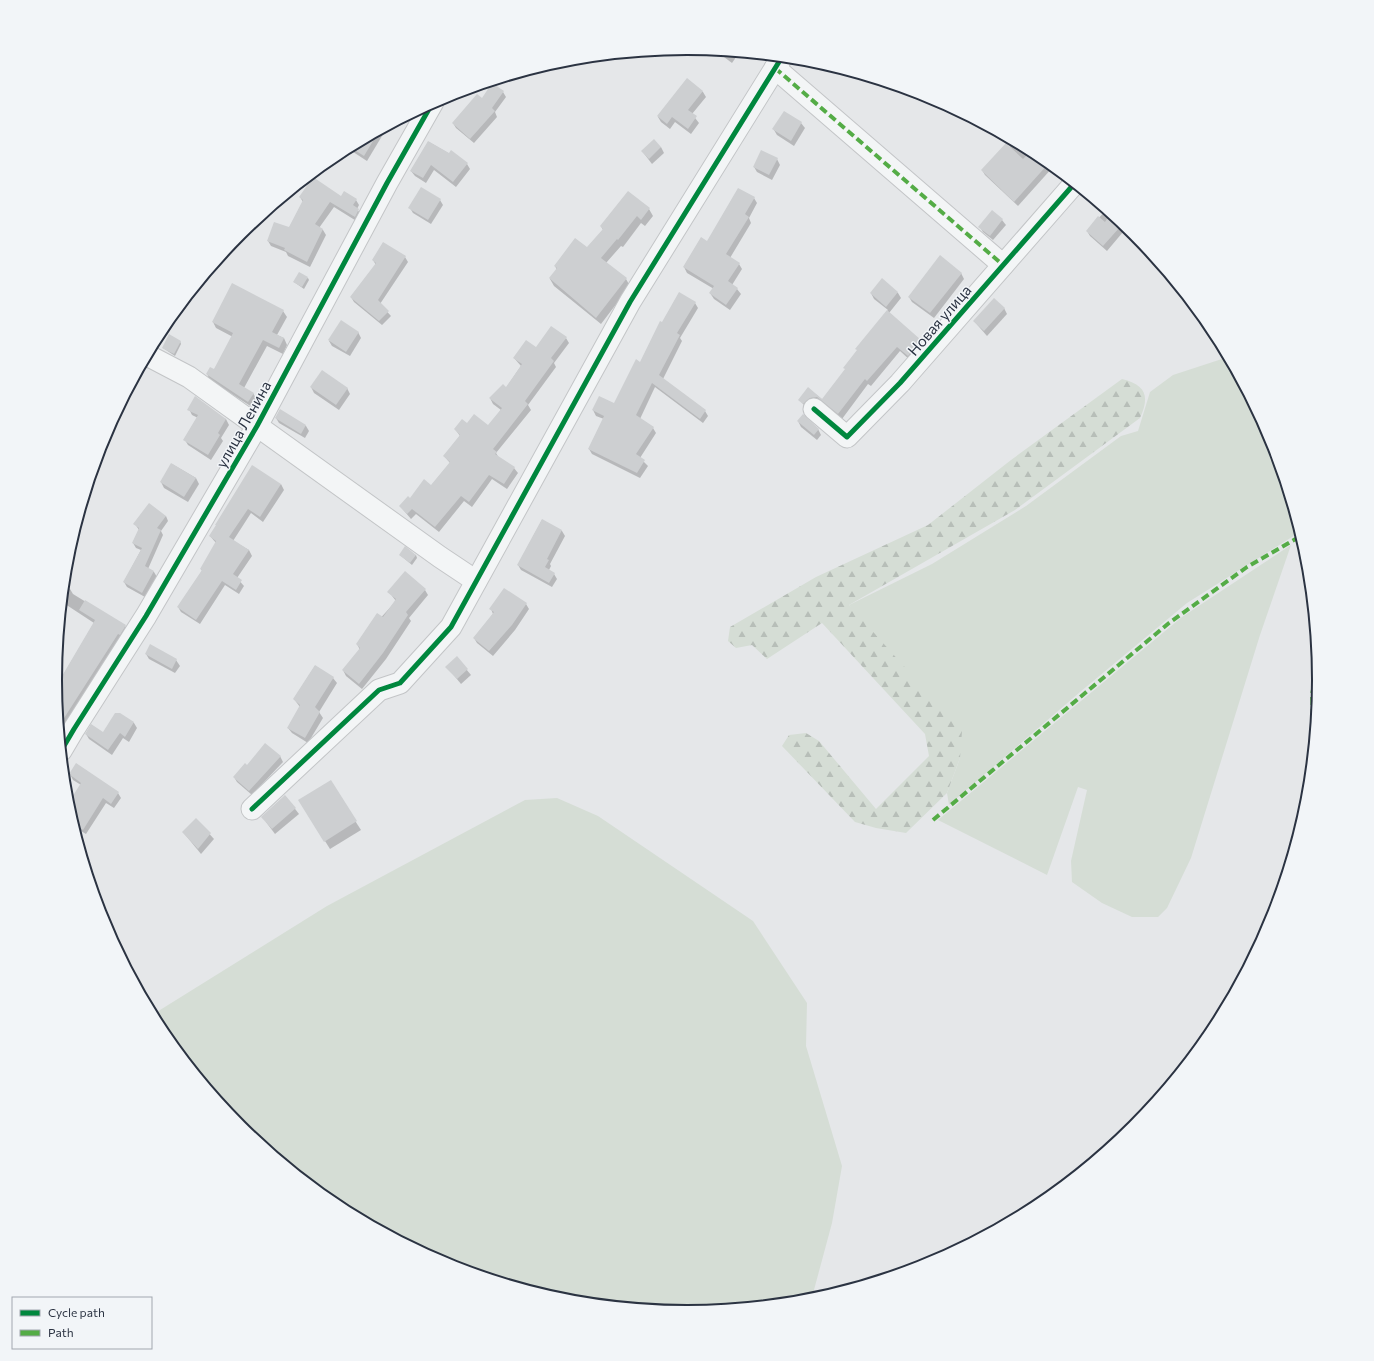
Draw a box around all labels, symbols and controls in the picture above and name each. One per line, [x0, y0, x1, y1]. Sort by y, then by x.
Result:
street label: Новая улица [903, 281, 975, 359]
street label: улица Ленина [212, 377, 274, 471]
legend [12, 1297, 152, 1349]
text: Cycle path [48, 1305, 105, 1319]
text: Path [48, 1325, 74, 1339]

